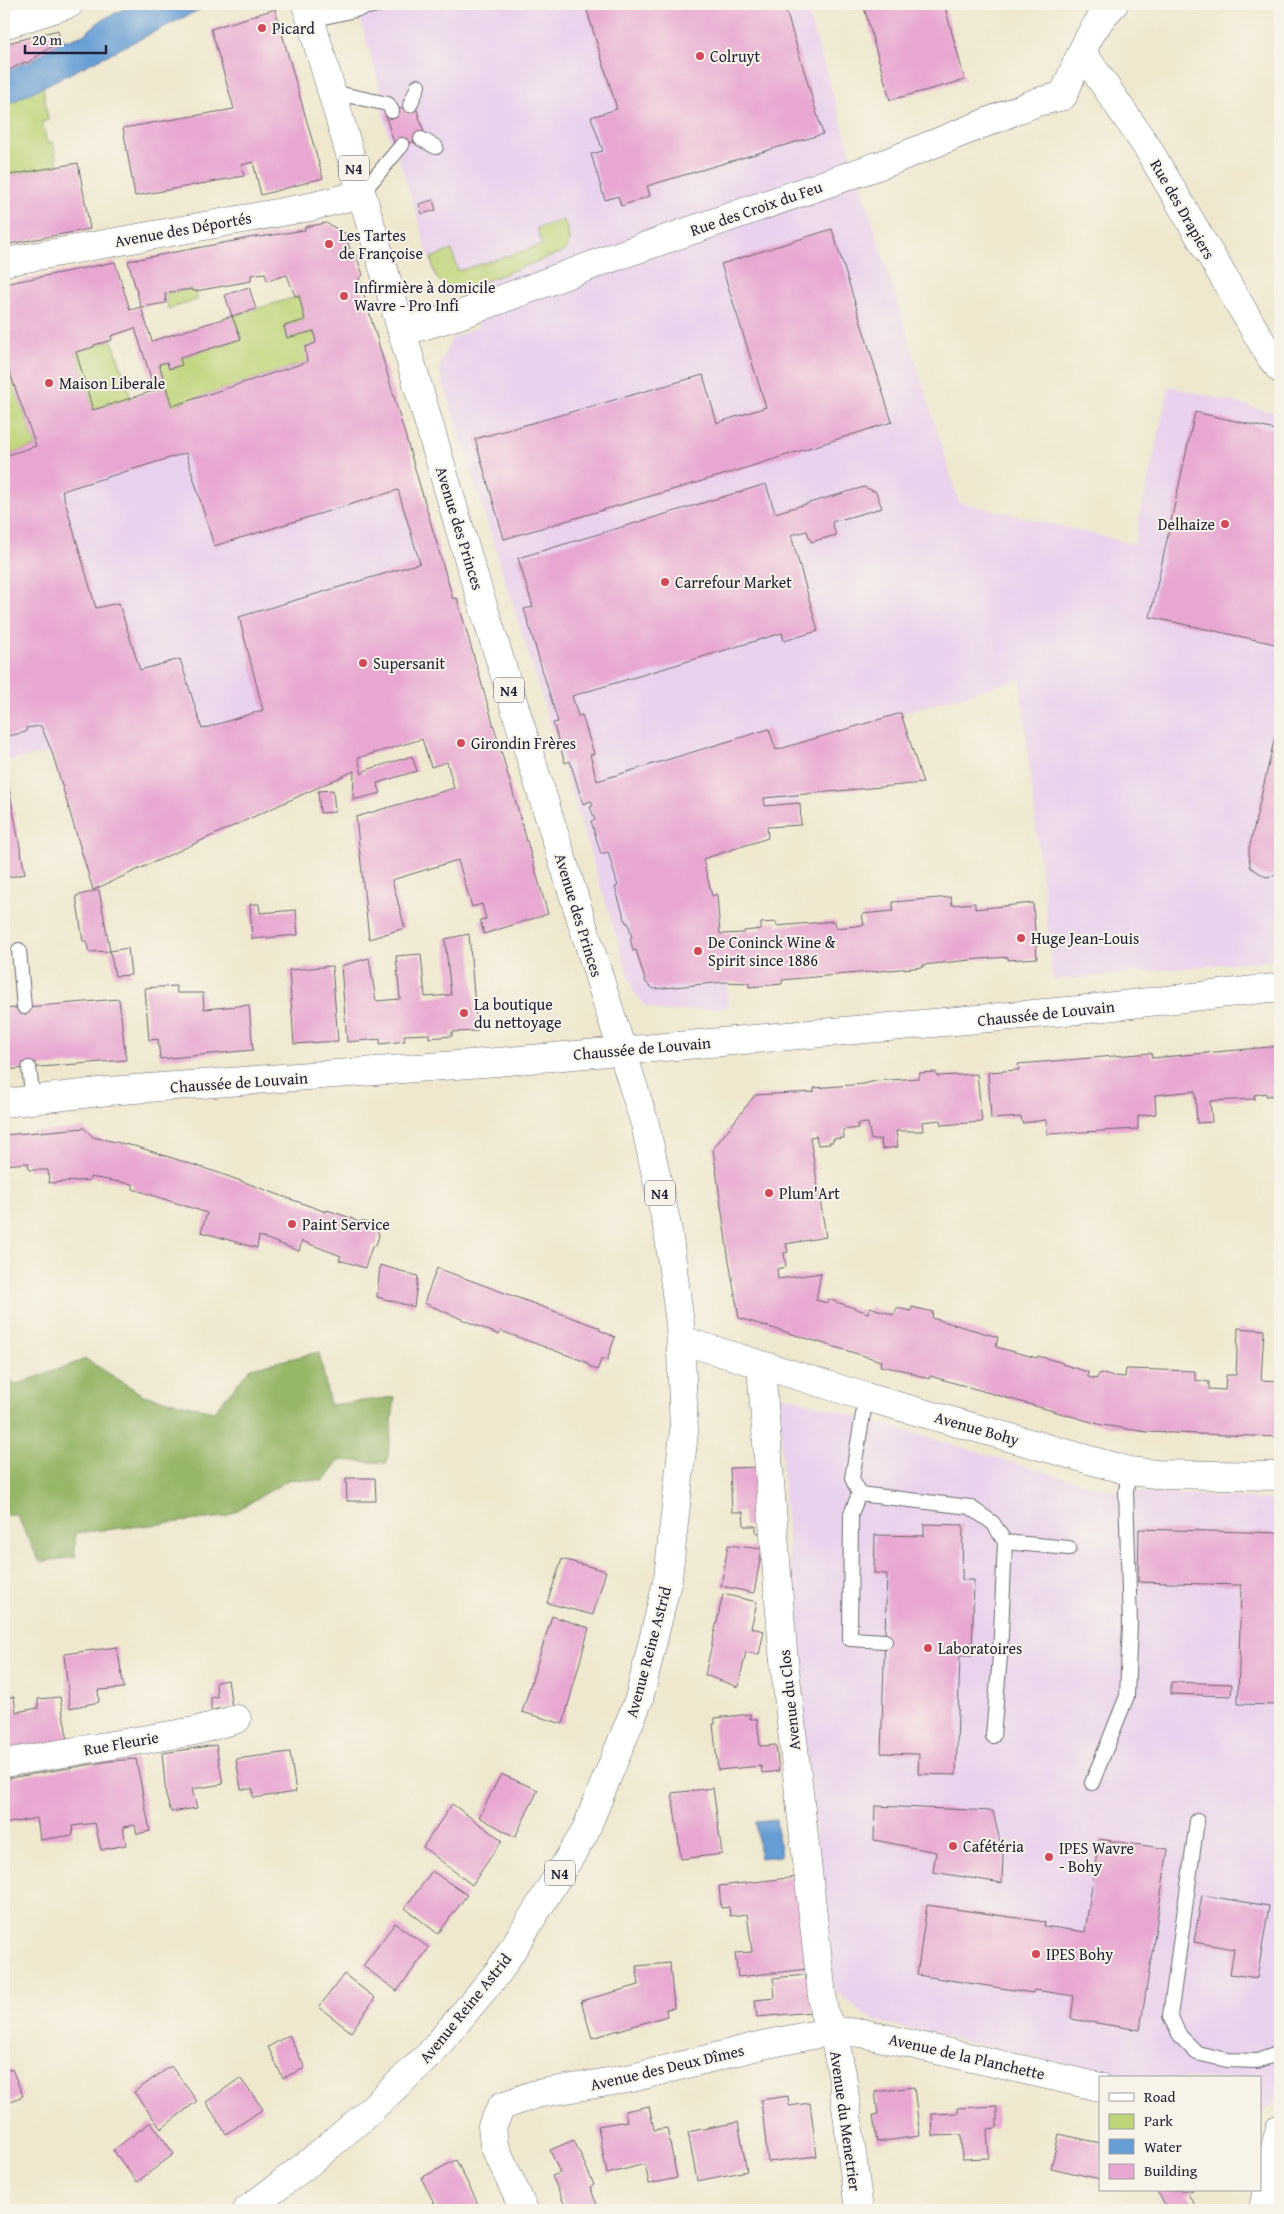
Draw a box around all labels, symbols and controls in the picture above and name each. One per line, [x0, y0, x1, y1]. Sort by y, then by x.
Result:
place label: Picard [272, 16, 315, 40]
scale bar [25, 22, 106, 54]
marker: Picard [256, 22, 268, 34]
text: 20 m [32, 29, 63, 50]
place label: Colruyt [710, 44, 761, 68]
marker: Colruyt [694, 50, 706, 62]
street label: Rue des Drapiers [1145, 154, 1221, 264]
road number: N4 [339, 156, 369, 180]
street label: Rue des Croix du Feu [687, 174, 826, 242]
street label: Avenue des Déportés [113, 205, 253, 253]
place label: Les Tartes de Françoise [339, 223, 423, 265]
marker: Les Tartes de Françoise [323, 238, 335, 250]
place label: Infirmière à domicile Wavre - Pro Infi [354, 275, 496, 317]
marker: Infirmière à domicile Wavre - Pro Infi [338, 290, 350, 302]
place label: Maison Liberale [59, 371, 165, 395]
marker: Maison Liberale [43, 377, 55, 389]
street label: Avenue des Princes [430, 463, 490, 593]
place label: Delhaize [1158, 512, 1215, 536]
marker: Delhaize [1219, 518, 1231, 530]
place label: Carrefour Market [675, 570, 792, 594]
marker: Carrefour Market [659, 576, 671, 588]
place label: Supersanit [373, 651, 446, 675]
marker: Supersanit [357, 657, 369, 669]
road number: N4 [494, 678, 524, 702]
place label: Girondin Frères [471, 731, 576, 755]
marker: Girondin Frères [455, 737, 467, 749]
street label: Avenue des Princes [549, 850, 609, 980]
place label: Huge Jean-Louis [1031, 926, 1139, 950]
place label: De Coninck Wine & Spirit since 1886 [708, 930, 836, 972]
marker: Huge Jean-Louis [1015, 932, 1027, 944]
marker: De Coninck Wine & Spirit since 1886 [692, 945, 704, 957]
place label: La boutique du nettoyage [474, 992, 561, 1034]
street label: Chaussée de Louvain [976, 994, 1116, 1032]
marker: La boutique du nettoyage [458, 1007, 470, 1019]
street label: Chaussée de Louvain [572, 1030, 712, 1066]
street label: Chaussée de Louvain [169, 1065, 309, 1099]
road number: N4 [645, 1180, 675, 1206]
place label: Plum'Art [779, 1181, 840, 1205]
marker: Plum'Art [763, 1187, 775, 1199]
place label: Paint Service [302, 1212, 390, 1236]
marker: Paint Service [286, 1218, 298, 1230]
street label: Avenue Bohy [932, 1404, 1022, 1452]
street label: Avenue Reine Astrid [619, 1583, 677, 1720]
place label: Laboratoires [938, 1636, 1022, 1660]
marker: Laboratoires [922, 1642, 934, 1654]
street label: Avenue du Clos [772, 1648, 806, 1752]
street label: Rue Fleurie [82, 1725, 160, 1761]
place label: Cafétéria [963, 1834, 1024, 1858]
place label: IPES Wavre - Bohy [1059, 1836, 1134, 1878]
marker: Cafétéria [947, 1840, 959, 1852]
marker: IPES Wavre - Bohy [1043, 1851, 1055, 1863]
road number: N4 [545, 1860, 575, 1886]
place label: IPES Bohy [1046, 1942, 1113, 1966]
street label: Avenue Reine Astrid [413, 1948, 517, 2068]
marker: IPES Bohy [1030, 1948, 1042, 1960]
street label: Avenue de la Planchette [887, 2026, 1047, 2086]
street label: Avenue des Deux Dîmes [588, 2038, 746, 2096]
street label: Avenue du Menetrier [824, 2049, 868, 2193]
legend [1099, 2076, 1262, 2192]
text: Road [1144, 2086, 1175, 2107]
text: Park [1144, 2110, 1173, 2131]
text: Water [1144, 2136, 1182, 2157]
text: Building [1144, 2160, 1198, 2181]

